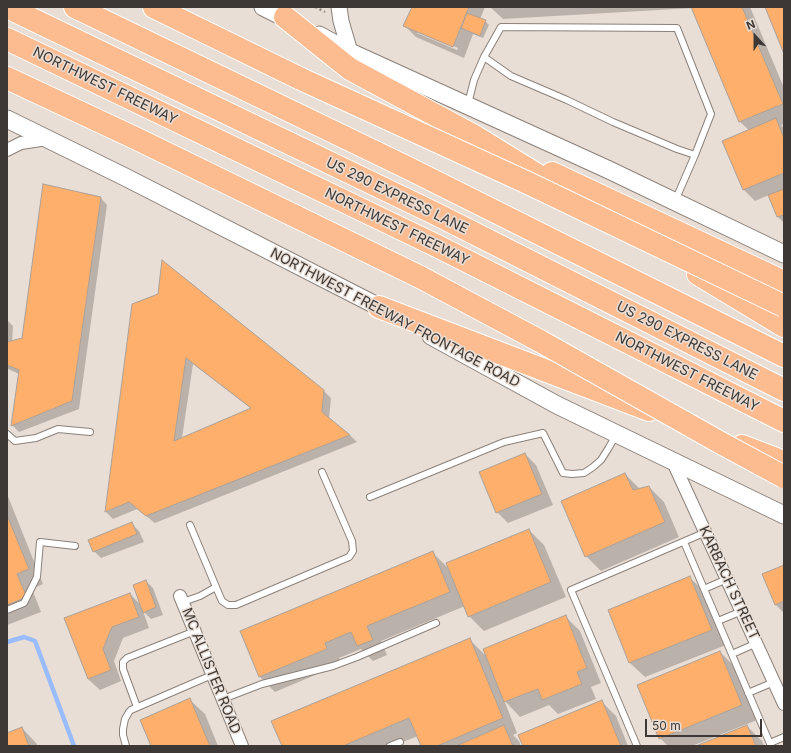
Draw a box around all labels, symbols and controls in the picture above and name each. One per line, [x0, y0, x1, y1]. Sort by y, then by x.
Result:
north arrow [735, 16, 775, 56]
text: N [744, 17, 757, 33]
street label: NORTHWEST FREEWAY [30, 44, 180, 128]
street label: US 290 EXPRESS LANE [323, 154, 471, 238]
street label: NORTHWEST FREEWAY [322, 185, 472, 269]
street label: NORTHWEST FREEWAY FRONTAGE ROAD [267, 245, 523, 391]
street label: US 290 EXPRESS LANE [614, 298, 760, 384]
street label: NORTHWEST FREEWAY [612, 328, 762, 416]
street label: KARBACH STREET [695, 523, 763, 643]
street label: MC ALLISTER ROAD [178, 606, 244, 736]
scale bar [647, 711, 764, 737]
text: 50 m [652, 718, 681, 733]

